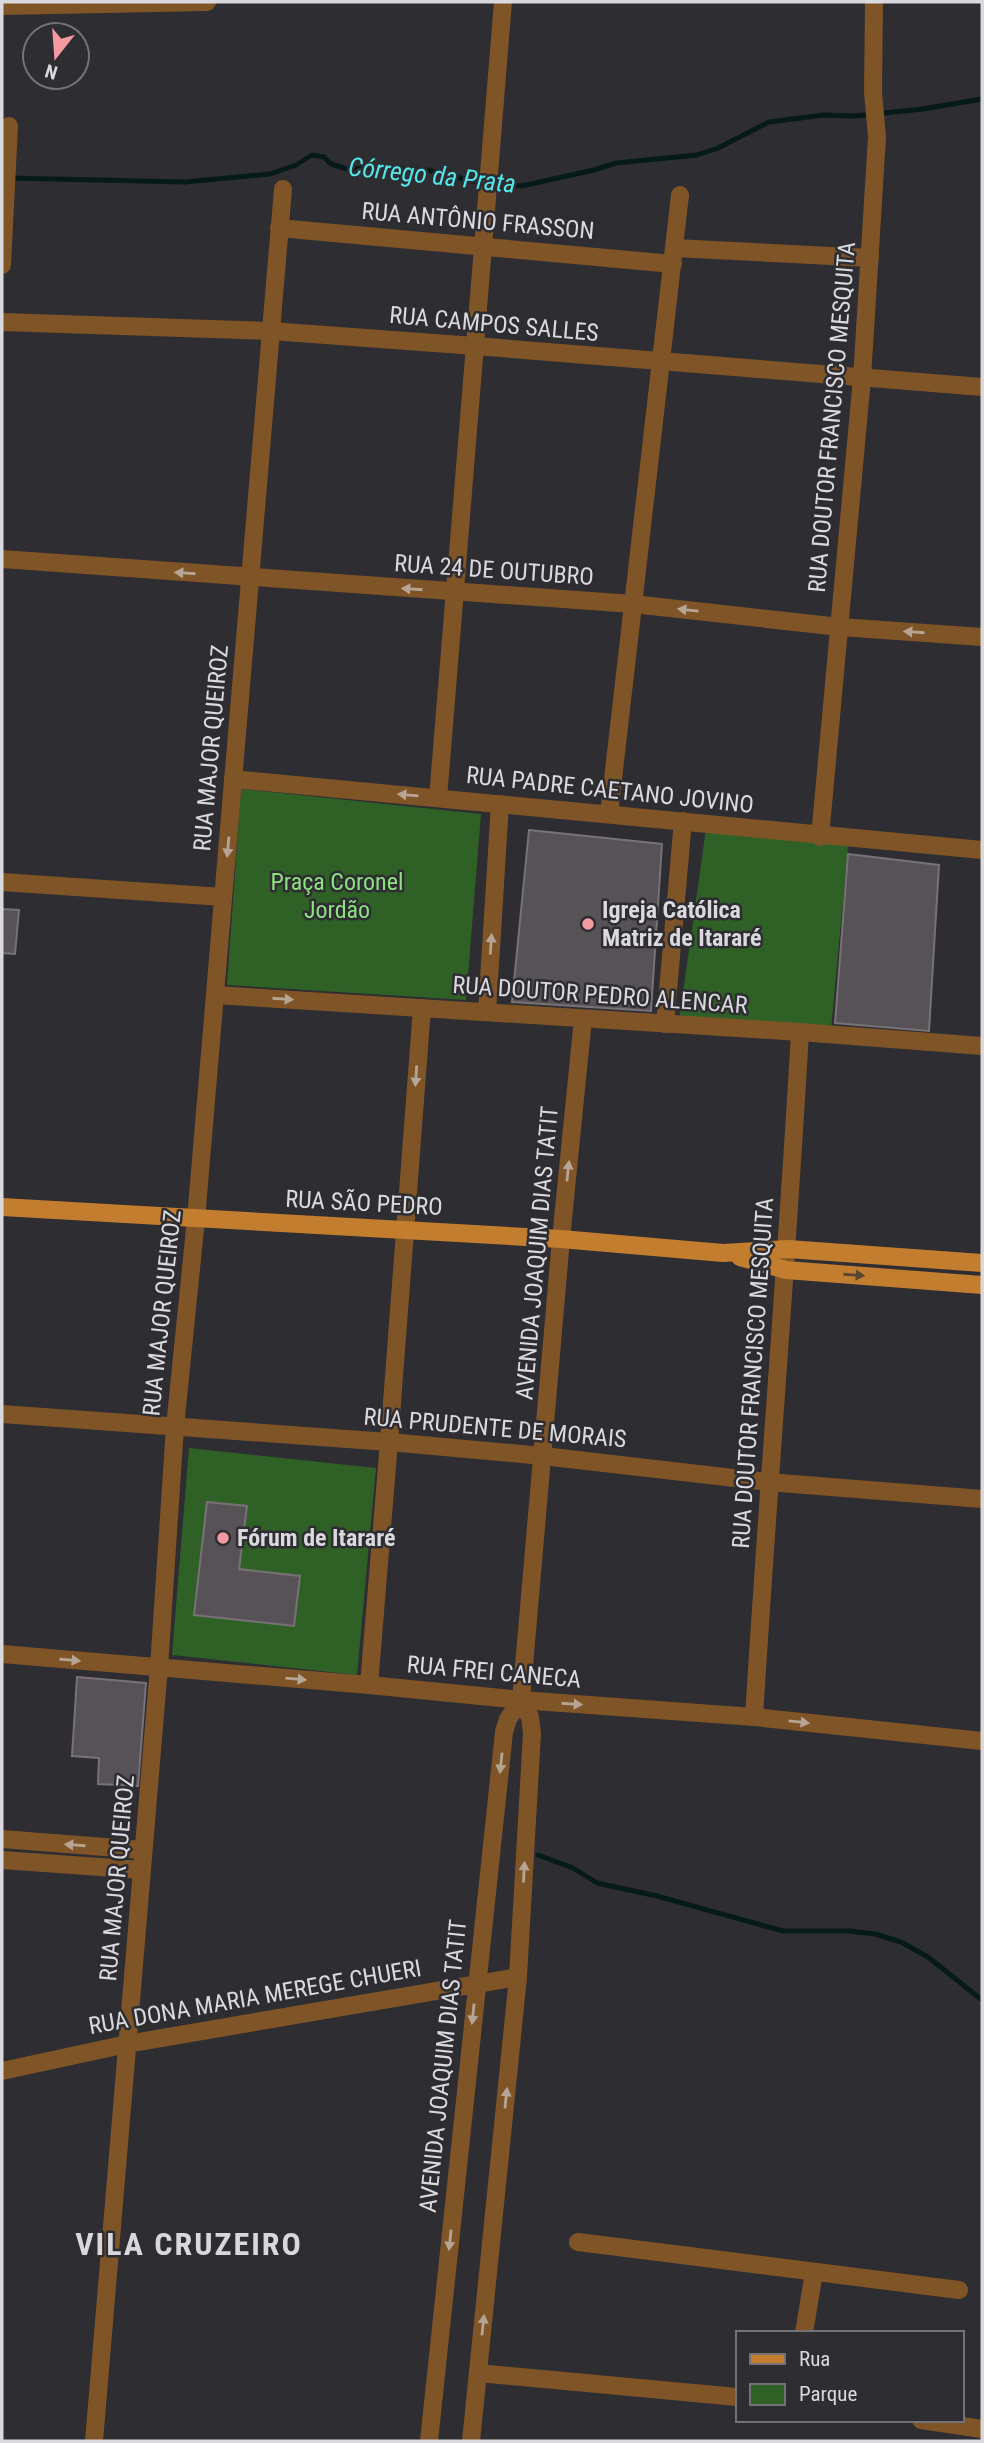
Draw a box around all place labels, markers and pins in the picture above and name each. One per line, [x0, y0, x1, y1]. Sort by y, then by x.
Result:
place label: Igreja Católica Matriz de Itararé [602, 896, 761, 952]
marker: Igreja Católica Matriz de Itararé [580, 916, 596, 932]
place label: Fórum de Itararé [237, 1524, 395, 1552]
marker: Fórum de Itararé [215, 1530, 231, 1546]

